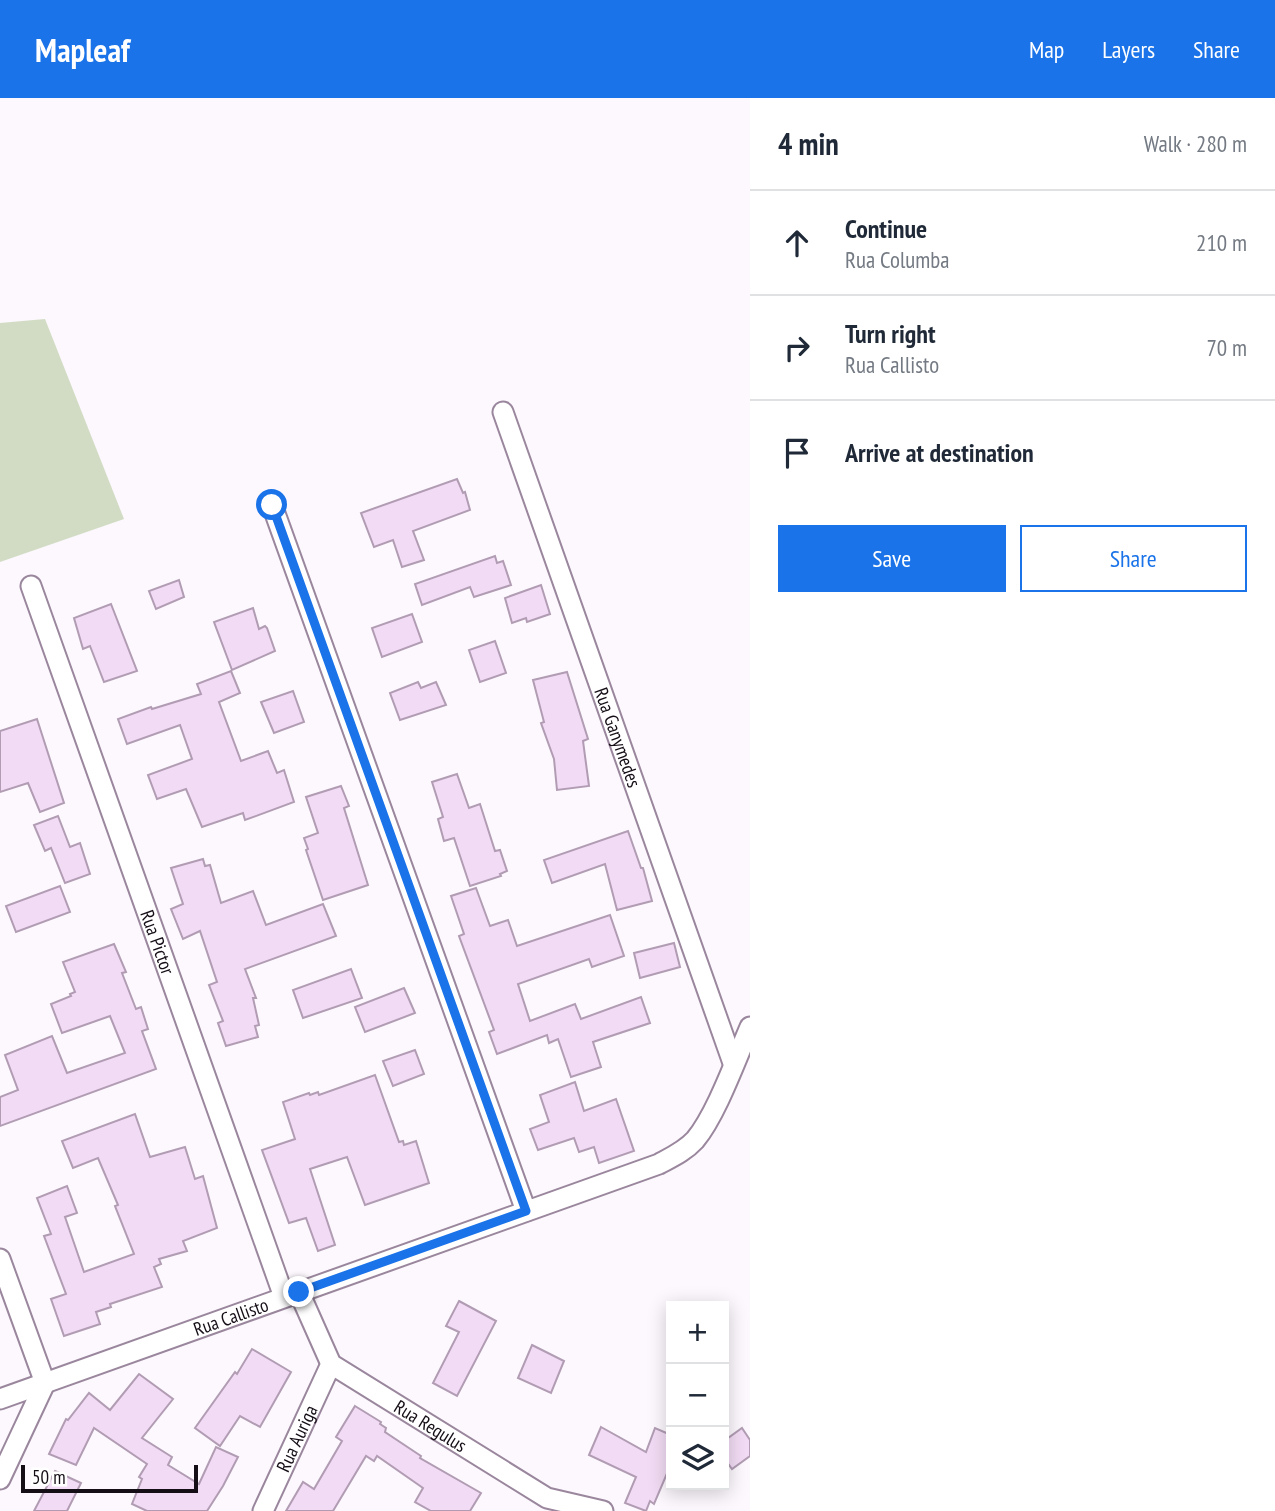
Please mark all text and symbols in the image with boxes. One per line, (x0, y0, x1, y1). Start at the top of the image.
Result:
text: Mapleaf (35, 28, 130, 71)
text: Map (1029, 34, 1064, 65)
text: Layers (1102, 34, 1155, 65)
text: Share (1193, 34, 1240, 65)
text: 4 min (778, 124, 839, 163)
text: Walk · 280 m (1144, 129, 1247, 158)
text: Continue (845, 212, 927, 245)
icon: ahead (778, 224, 816, 262)
text: 210 m (1196, 228, 1247, 257)
text: Rua Columba (845, 245, 949, 274)
text: Turn right (845, 317, 936, 350)
icon: right (778, 329, 816, 367)
text: 70 m (1206, 333, 1247, 362)
text: Rua Callisto (845, 350, 939, 379)
icon: arrive (778, 434, 816, 472)
text: Arrive at destination (845, 436, 1034, 469)
route start (256, 489, 287, 520)
button: Save (778, 525, 1006, 592)
button: Share (1020, 525, 1247, 592)
street label: Rua Ganymedes (589, 684, 647, 790)
street label: Rua Pictor (135, 907, 181, 978)
route end (283, 1276, 314, 1307)
street label: Rua Callisto (190, 1292, 271, 1341)
map controls (666, 1301, 729, 1490)
button: + (666, 1301, 729, 1364)
button: − (666, 1364, 729, 1427)
street label: Rua Regulus (390, 1394, 471, 1457)
street label: Rua Auriga (271, 1401, 322, 1476)
button: layers (666, 1427, 729, 1490)
scale bar (21, 1462, 198, 1494)
text: 50 m (32, 1465, 66, 1489)

